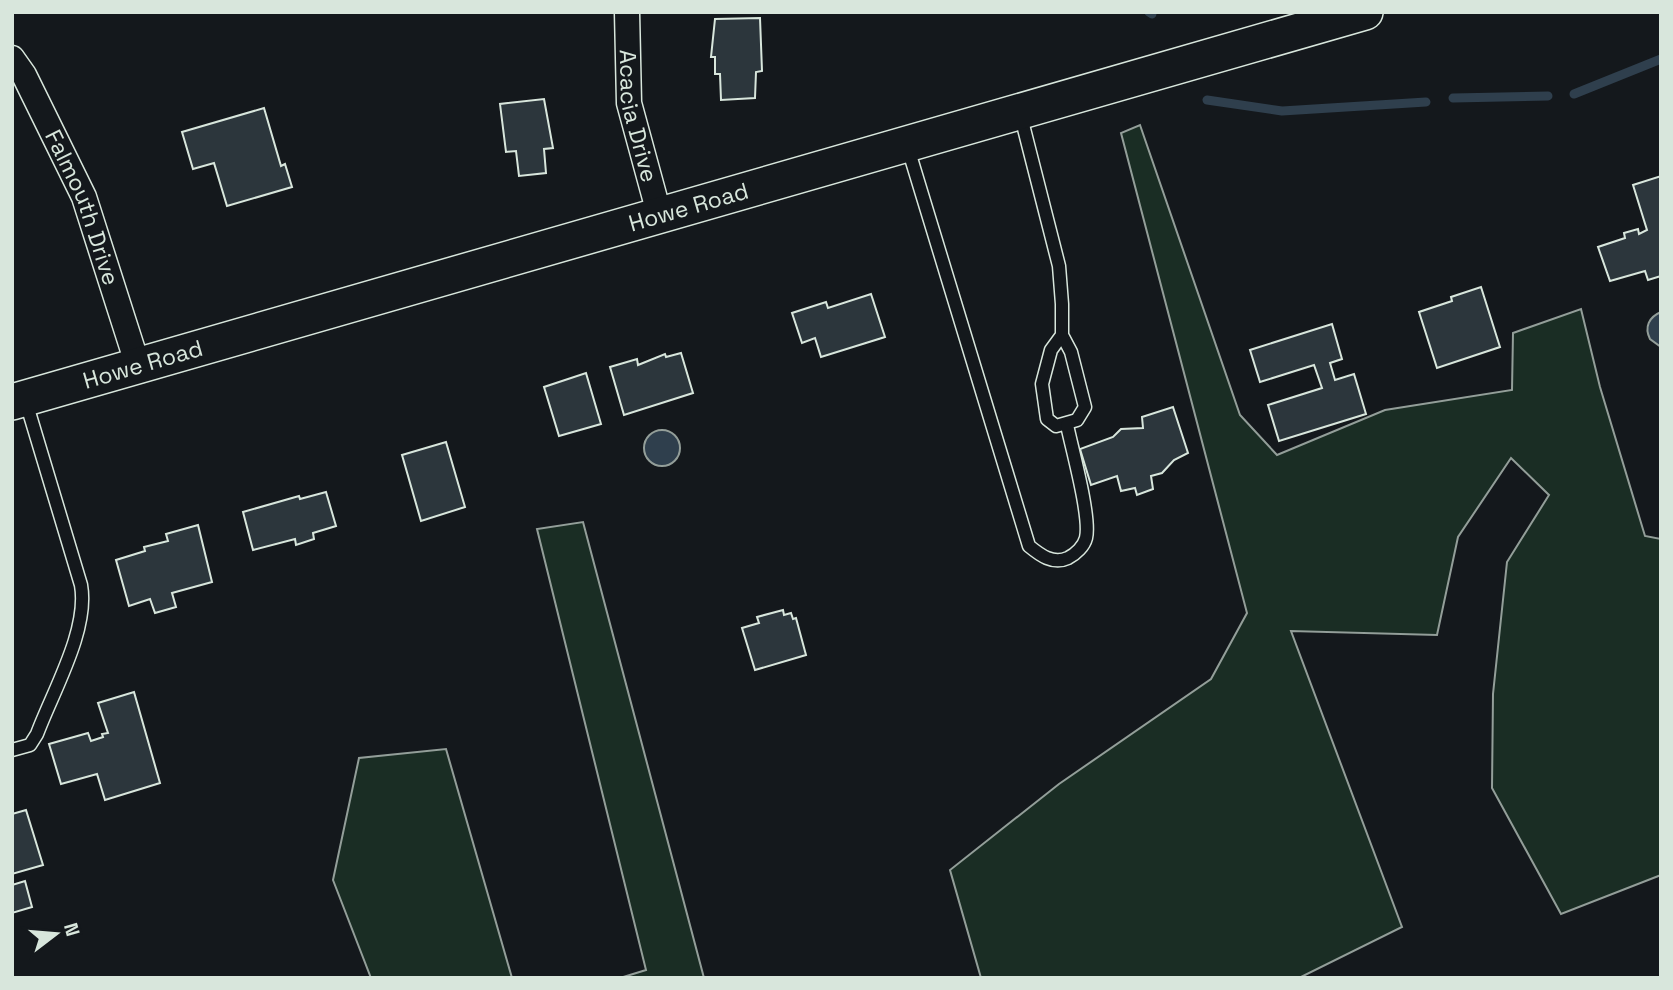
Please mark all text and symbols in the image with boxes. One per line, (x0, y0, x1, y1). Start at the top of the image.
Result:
street label: Acacia Drive (613, 49, 665, 185)
street label: Falmouth Drive (38, 125, 126, 289)
street label: Howe Road (625, 176, 752, 239)
street label: Howe Road (79, 333, 206, 396)
north arrow (21, 899, 91, 969)
text: N (58, 920, 86, 939)

